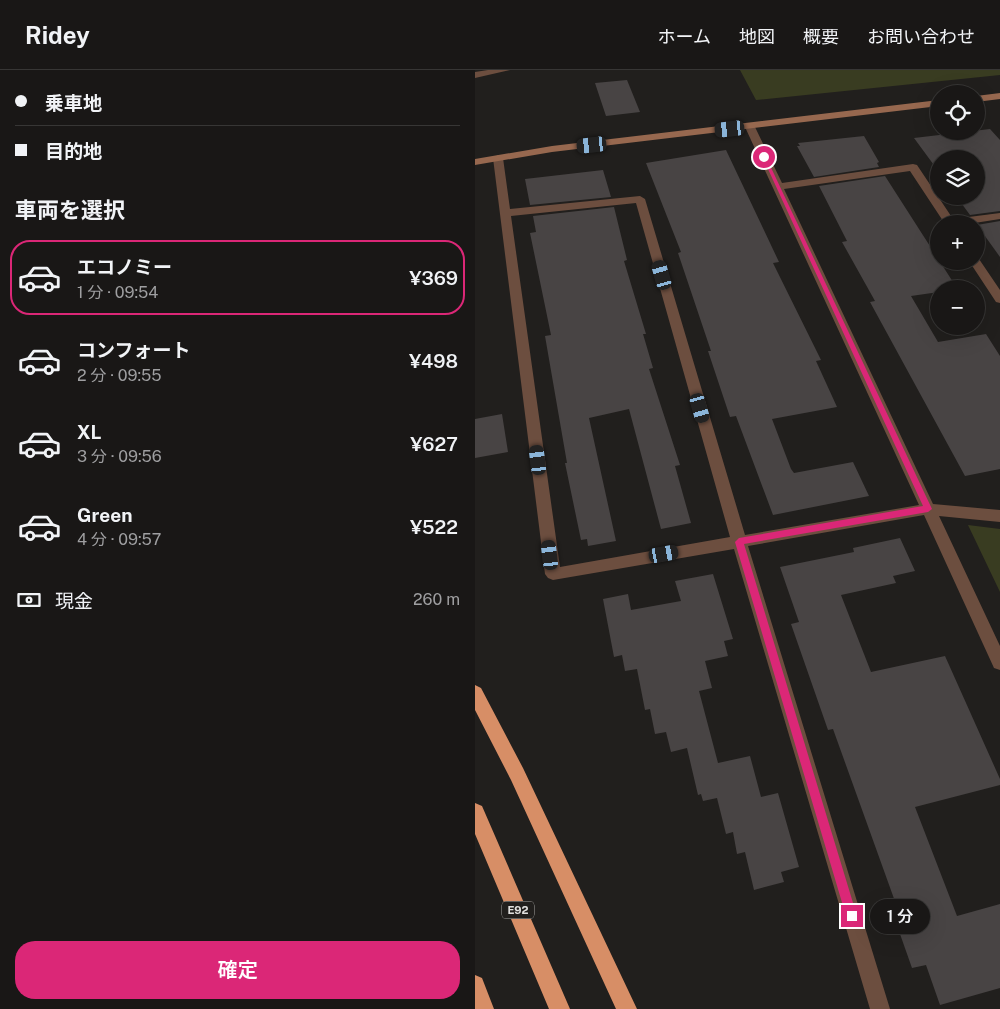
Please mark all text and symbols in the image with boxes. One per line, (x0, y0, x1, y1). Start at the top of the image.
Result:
text: Ridey (25, 21, 90, 49)
text: ホーム (658, 26, 711, 47)
text: 地図 (739, 26, 775, 47)
text: 概要 (803, 26, 839, 47)
text: お問い合わせ (867, 26, 975, 47)
map controls (930, 85, 985, 335)
button: locate (930, 85, 985, 140)
text: 乗車地 (45, 92, 102, 114)
car (714, 120, 745, 138)
car (576, 136, 607, 154)
text: 目的地 (45, 140, 102, 162)
route start (753, 146, 775, 168)
button: layers (930, 150, 985, 205)
text: 車両を選択 (15, 197, 125, 223)
button: + (930, 215, 985, 270)
icon: car (17, 255, 62, 300)
text: エコノミー (77, 256, 172, 278)
car (650, 259, 673, 291)
text: ¥369 (409, 267, 458, 289)
button: − (930, 280, 985, 335)
text: 1 分 · 09:54 (77, 283, 158, 302)
icon: car (17, 338, 62, 383)
text: コンフォート (77, 339, 190, 361)
text: ¥498 (409, 350, 458, 372)
text: 2 分 · 09:55 (77, 366, 162, 385)
car (688, 392, 711, 424)
icon: car (17, 421, 62, 466)
text: XL (77, 421, 102, 443)
text: ¥627 (410, 433, 458, 455)
car (528, 444, 547, 476)
text: 3 分 · 09:56 (77, 447, 162, 466)
icon: car (17, 504, 62, 549)
text: Green (77, 504, 132, 526)
text: ¥522 (410, 516, 458, 538)
text: 4 分 · 09:57 (77, 530, 161, 549)
car (540, 539, 559, 571)
car (647, 544, 680, 564)
icon: cash (15, 586, 43, 614)
text: 現金 (55, 590, 93, 612)
text: 260 m (413, 590, 460, 609)
callout: 1 分 (869, 898, 929, 934)
road number: E92 (502, 902, 534, 918)
route end (841, 905, 863, 927)
text: 1 分 (887, 907, 913, 926)
button: 確定 (15, 941, 460, 999)

